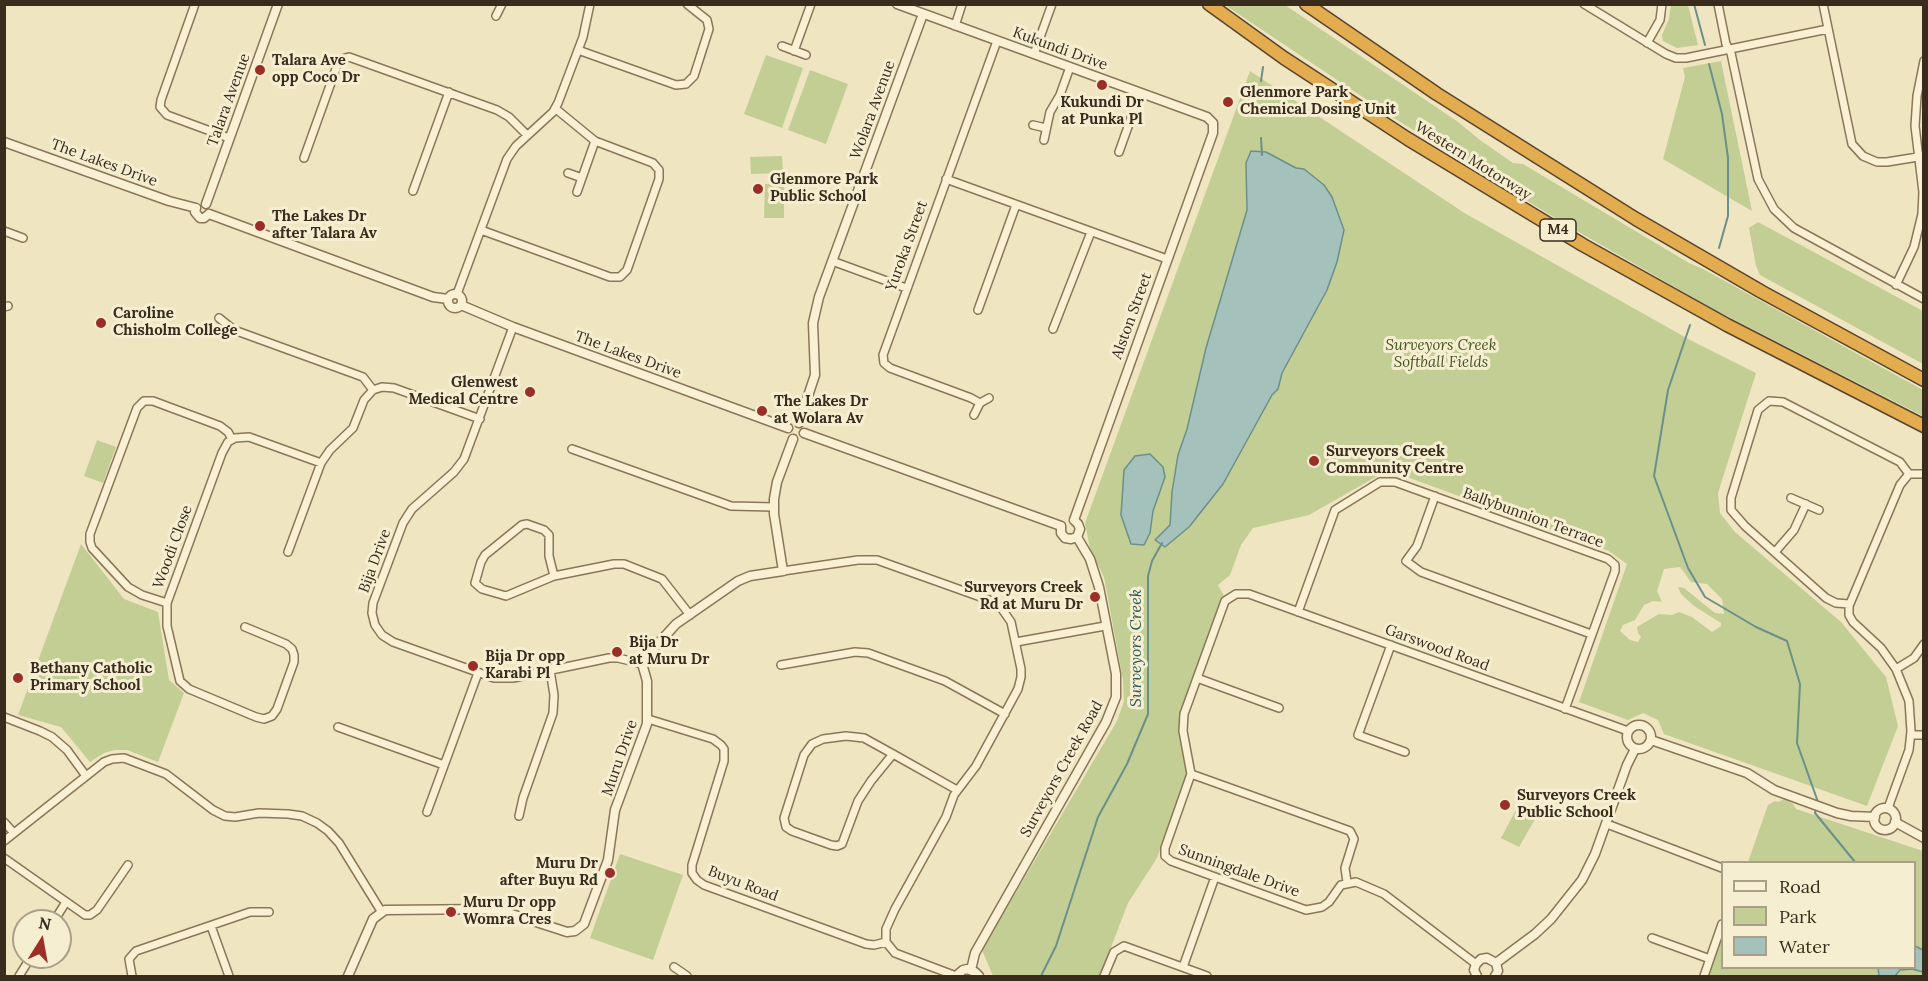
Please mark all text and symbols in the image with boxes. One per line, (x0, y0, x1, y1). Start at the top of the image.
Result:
street label: Kukundi Drive (1010, 23, 1110, 75)
street label: Talara Avenue (204, 51, 254, 149)
place label: Talara Ave opp Coco Dr (272, 52, 360, 87)
street label: Wolara Avenue (847, 58, 899, 162)
marker: Talara Ave opp Coco Dr (253, 63, 267, 77)
marker: Kukundi Dr at Punka Pl (1095, 78, 1109, 92)
place label: Glenmore Park Chemical Dosing Unit (1240, 84, 1396, 119)
place label: Kukundi Dr at Punka Pl (1060, 94, 1144, 129)
marker: Glenmore Park Chemical Dosing Unit (1221, 95, 1235, 109)
street label: Western Motorway (1411, 118, 1535, 204)
street label: The Lakes Drive (48, 135, 160, 191)
place label: Glenmore Park Public School (770, 171, 878, 206)
marker: Glenmore Park Public School (751, 182, 765, 196)
street label: Yuroka Street (882, 198, 932, 294)
place label: The Lakes Dr after Talara Av (272, 208, 377, 243)
marker: The Lakes Dr after Talara Av (253, 219, 267, 233)
road number: M4 (1540, 219, 1576, 241)
street label: Alston Street (1108, 270, 1156, 362)
place label: Caroline Chisholm College (113, 305, 237, 340)
marker: Caroline Chisholm College (94, 316, 108, 330)
street label: The Lakes Drive (572, 327, 684, 383)
park label: Surveyors Creek Softball Fields (1386, 337, 1496, 372)
place label: Glenwest Medical Centre (408, 374, 518, 409)
marker: Glenwest Medical Centre (523, 385, 537, 399)
place label: The Lakes Dr at Wolara Av (774, 393, 868, 428)
marker: The Lakes Dr at Wolara Av (755, 404, 769, 418)
place label: Surveyors Creek Community Centre (1326, 443, 1464, 478)
marker: Surveyors Creek Community Centre (1307, 454, 1321, 468)
street label: Ballybunnion Terrace (1460, 484, 1606, 552)
street label: Woodi Close (150, 503, 196, 591)
street label: Bija Drive (355, 527, 395, 595)
place label: Surveyors Creek Rd at Muru Dr (964, 579, 1083, 614)
water label: Surveyors Creek (1126, 589, 1146, 707)
marker: Surveyors Creek Rd at Muru Dr (1088, 590, 1102, 604)
street label: Garswood Road (1382, 621, 1492, 675)
place label: Bija Dr at Muru Dr (629, 634, 709, 669)
marker: Bija Dr at Muru Dr (610, 645, 624, 659)
place label: Bija Dr opp Karabi Pl (485, 648, 565, 683)
marker: Bija Dr opp Karabi Pl (466, 659, 480, 673)
place label: Bethany Catholic Primary School (30, 660, 152, 695)
marker: Bethany Catholic Primary School (11, 671, 25, 685)
street label: Surveyors Creek Road (1017, 698, 1107, 840)
street label: Muru Drive (599, 717, 641, 799)
place label: Surveyors Creek Public School (1517, 787, 1636, 822)
marker: Surveyors Creek Public School (1498, 798, 1512, 812)
street label: Sunningdale Drive (1176, 841, 1302, 901)
place label: Muru Dr after Buyu Rd (500, 855, 598, 890)
legend (1721, 861, 1916, 969)
street label: Buyu Road (705, 862, 781, 906)
marker: Muru Dr after Buyu Rd (603, 866, 617, 880)
text: Road (1779, 875, 1821, 898)
place label: Muru Dr opp Womra Cres (463, 894, 556, 929)
marker: Muru Dr opp Womra Cres (444, 905, 458, 919)
text: Park (1779, 905, 1816, 928)
north arrow (12, 909, 72, 969)
text: N (37, 912, 53, 934)
text: Water (1779, 935, 1830, 958)

